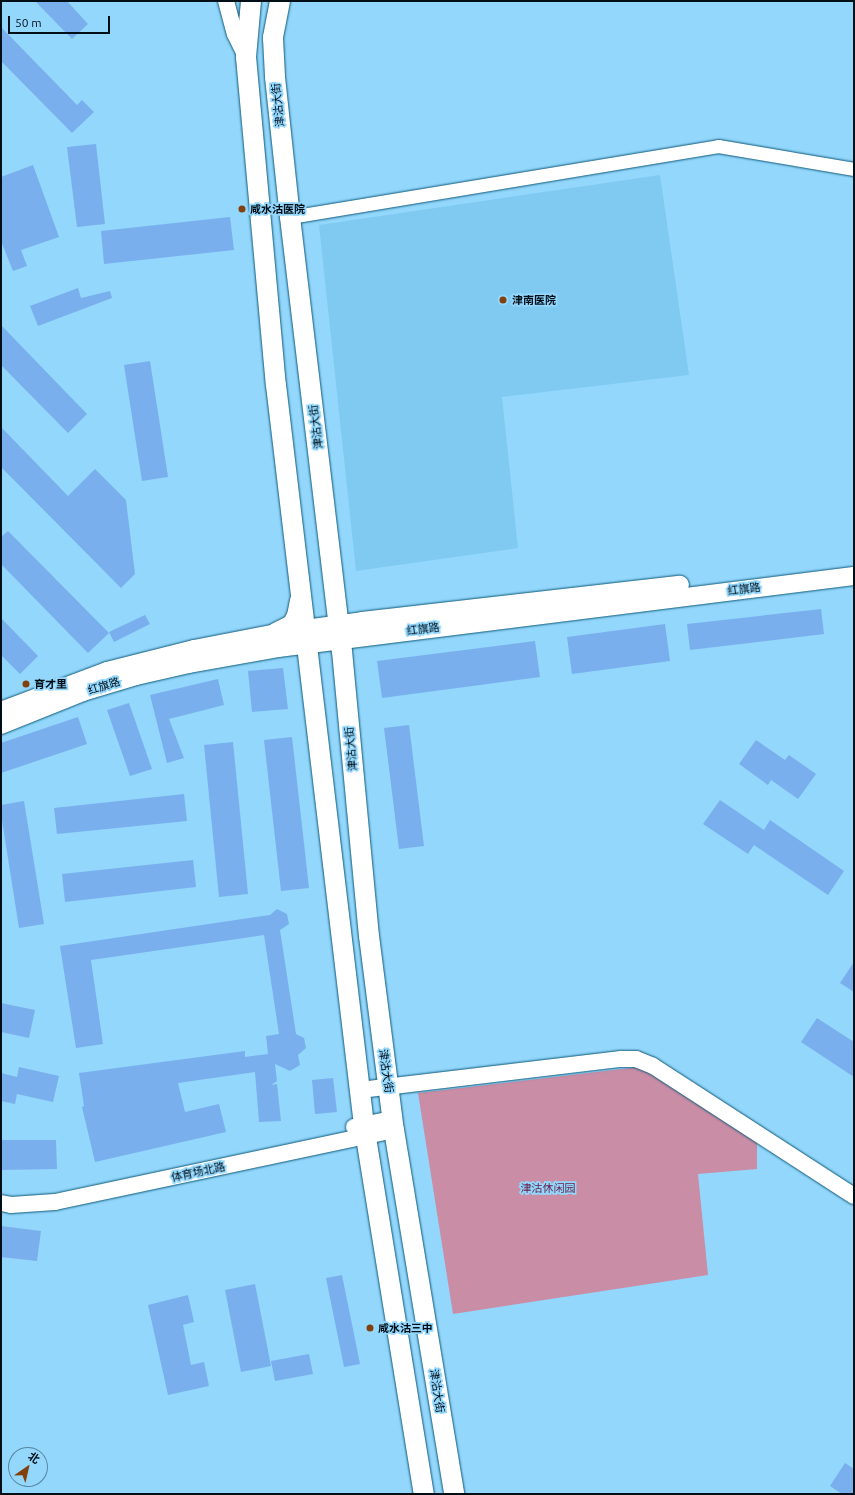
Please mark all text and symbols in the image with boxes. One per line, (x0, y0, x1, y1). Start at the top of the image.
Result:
scale bar (10, 8, 112, 34)
text: 50 m (15, 16, 42, 29)
street label: 津沽大街 (269, 82, 287, 128)
place label: 咸水沽医院 (250, 202, 305, 216)
marker: 咸水沽医院 (237, 204, 247, 214)
place label: 津南医院 (512, 293, 556, 307)
marker: 津南医院 (497, 294, 509, 306)
street label: 津沽大街 (307, 404, 325, 450)
street label: 红旗路 (727, 580, 761, 598)
street label: 红旗路 (406, 620, 440, 638)
street label: 红旗路 (86, 675, 122, 697)
place label: 育才里 (34, 677, 67, 691)
marker: 育才里 (21, 679, 31, 689)
street label: 津沽大街 (343, 727, 359, 771)
street label: 津沽大街 (376, 1048, 396, 1094)
street label: 体育场北路 (170, 1160, 226, 1184)
park label: 津沽休闲园 (521, 1181, 575, 1195)
place label: 咸水沽三中 (378, 1321, 433, 1335)
marker: 咸水沽三中 (365, 1323, 375, 1333)
street label: 津沽大街 (427, 1368, 447, 1414)
north arrow (8, 1447, 48, 1487)
text: 北 (26, 1450, 42, 1466)

